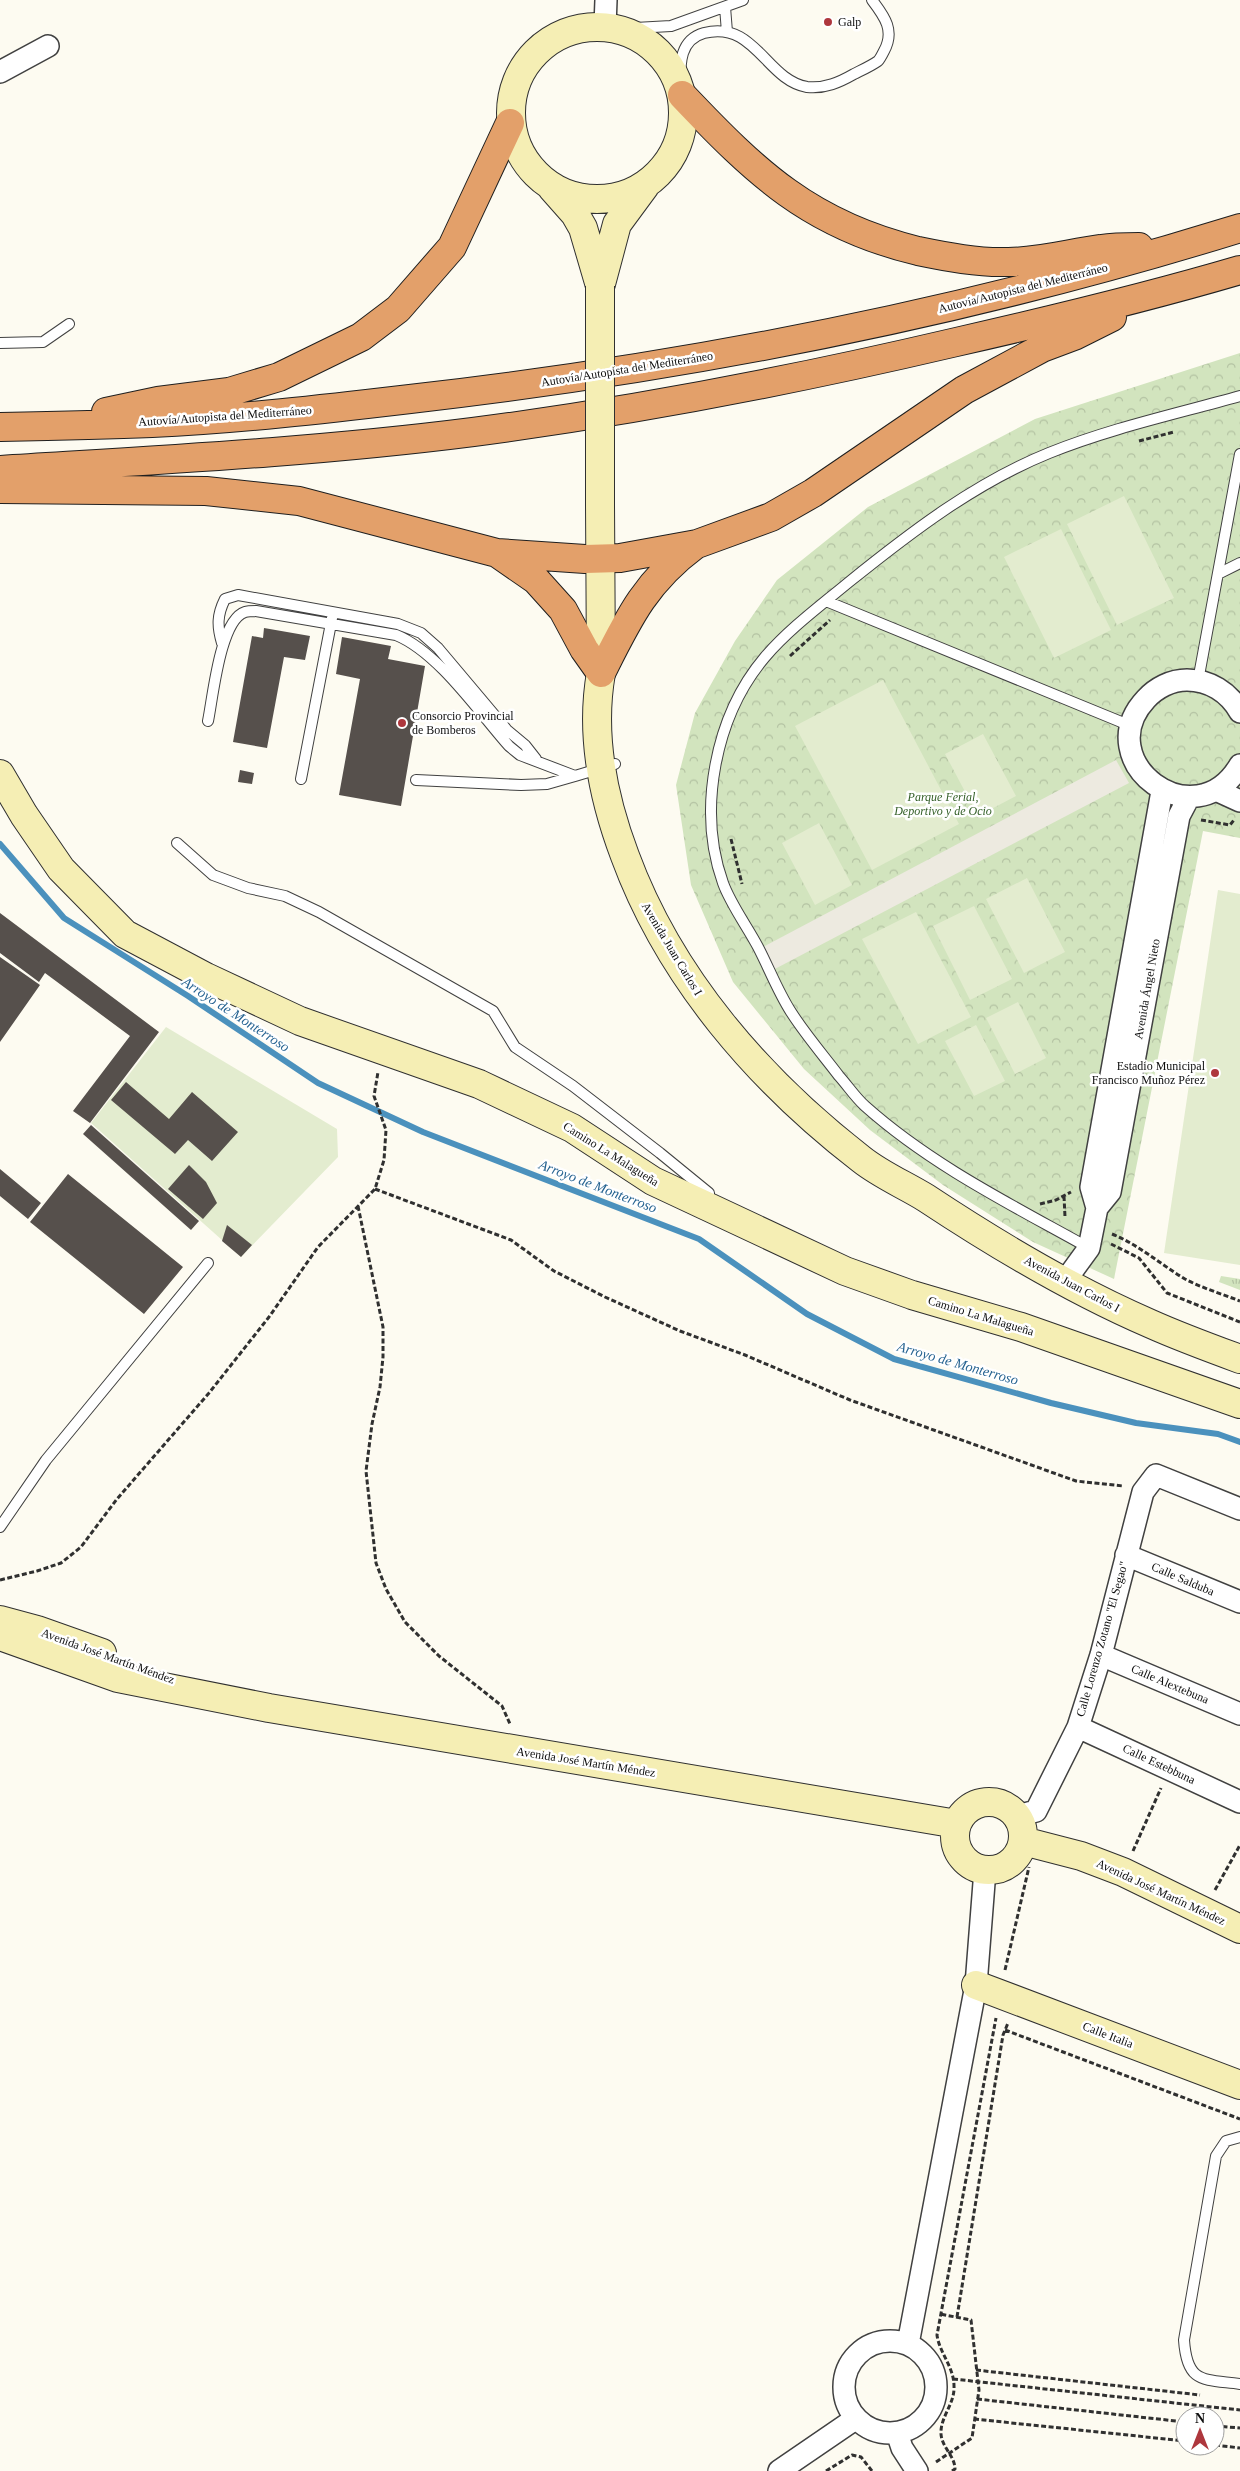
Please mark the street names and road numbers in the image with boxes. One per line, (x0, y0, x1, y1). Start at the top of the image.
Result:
street label: Autovía/Autopista del Mediterráneo (937, 260, 1109, 316)
street label: Autovía/Autopista del Mediterráneo (540, 348, 714, 390)
street label: Autovía/Autopista del Mediterráneo (138, 403, 312, 429)
street label: Avenida Juan Carlos I (639, 900, 705, 998)
street label: Avenida Ángel Nieto (1131, 938, 1163, 1040)
street label: Camino La Malagueña (561, 1119, 662, 1189)
street label: Avenida Juan Carlos I (1022, 1253, 1122, 1315)
street label: Camino La Malagueña (926, 1293, 1036, 1339)
street label: Calle Salduba (1149, 1559, 1217, 1599)
street label: Calle Lorenzo Zotano "El Segao" (1073, 1560, 1131, 1718)
street label: Avenida José Martín Méndez (39, 1625, 177, 1687)
street label: Calle Alextebuna (1129, 1661, 1212, 1707)
street label: Calle Estebbuna (1121, 1741, 1198, 1787)
street label: Avenida José Martín Méndez (515, 1744, 657, 1780)
street label: Avenida José Martín Méndez (1094, 1856, 1228, 1928)
street label: Calle Italia (1081, 2019, 1136, 2051)

